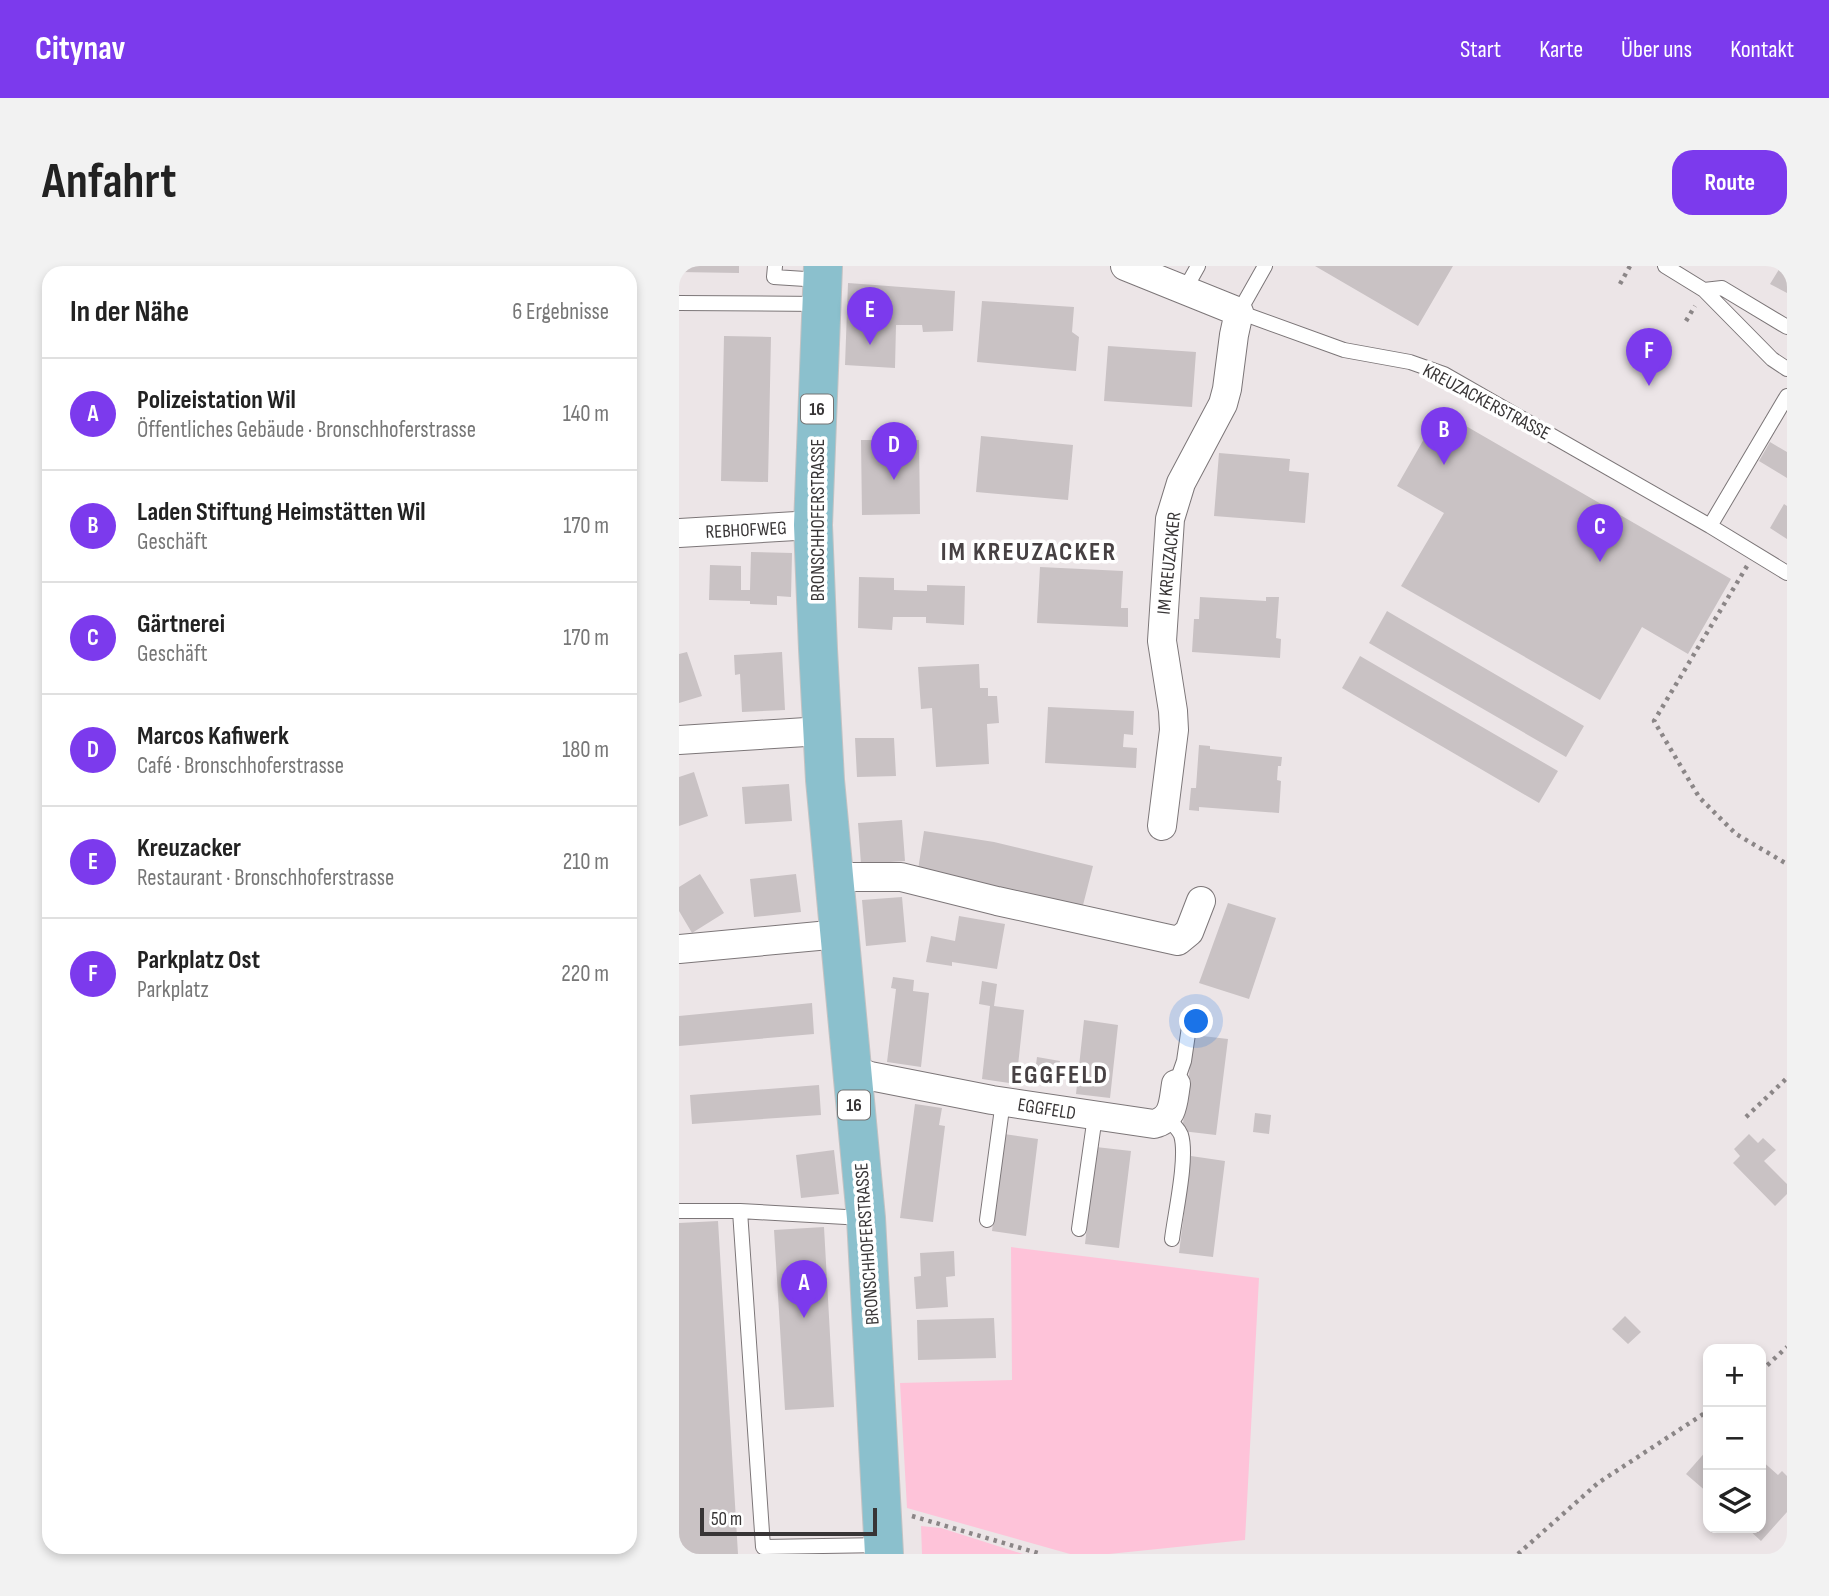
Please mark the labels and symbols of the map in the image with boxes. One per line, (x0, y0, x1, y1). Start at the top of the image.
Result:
pin: E (847, 287, 893, 345)
pin: F (1626, 328, 1672, 386)
street label: KREUZACKERSTRASSE (1419, 359, 1554, 446)
road number: 16 (801, 394, 833, 424)
pin: B (1421, 407, 1467, 465)
pin: D (871, 422, 917, 480)
street label: BRONSCHHOFERSTRASSE (807, 439, 830, 601)
pin: C (1577, 504, 1623, 562)
street label: IM KREUZACKER (1153, 511, 1186, 616)
street label: REBHOFWEG (705, 517, 787, 544)
district label: IM KREUZACKER (941, 537, 1117, 568)
your location (1179, 1004, 1213, 1038)
district label: EGGFELD (1011, 1060, 1109, 1091)
road number: 16 (838, 1090, 870, 1120)
street label: EGGFELD (1016, 1094, 1077, 1125)
street label: BRONSCHHOFERSTRASSE (850, 1162, 885, 1326)
pin: A (781, 1260, 827, 1318)
scale bar (700, 1505, 877, 1537)

